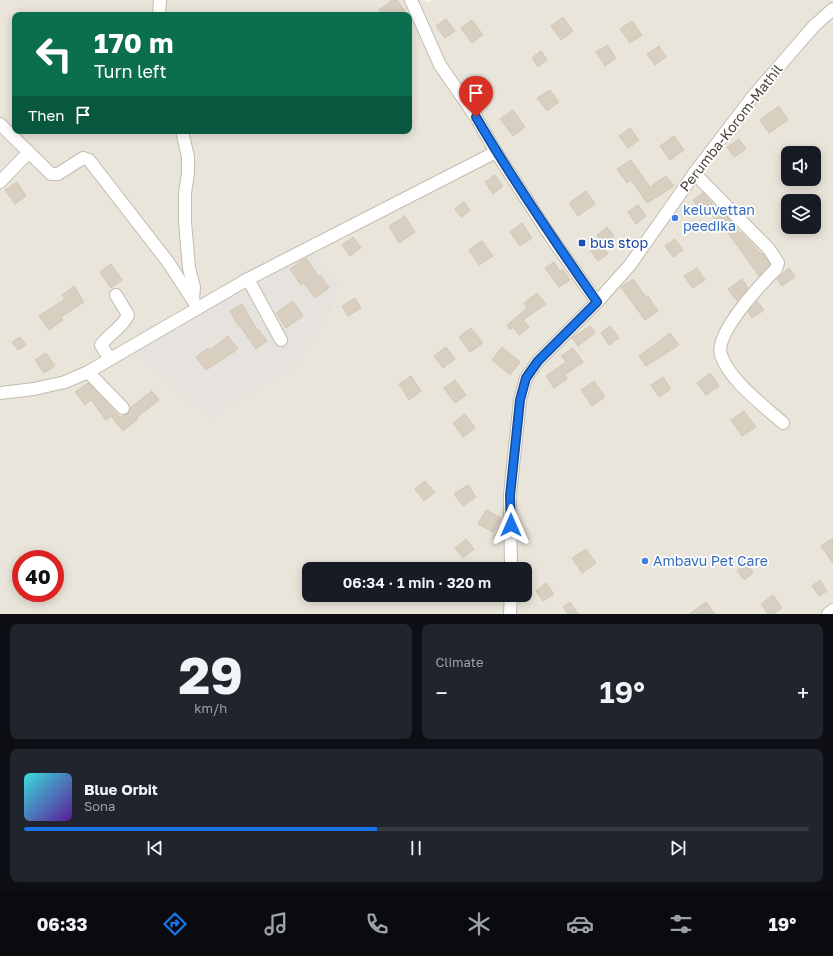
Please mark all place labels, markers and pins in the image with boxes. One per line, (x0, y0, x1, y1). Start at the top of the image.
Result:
pin (459, 76, 493, 117)
place label: keluvettan peedika (683, 201, 755, 234)
marker: keluvettan peedika (670, 213, 680, 223)
place label: bus stop (590, 234, 648, 251)
marker: bus stop (577, 238, 587, 248)
place label: Ambavu Pet Care (653, 552, 768, 569)
marker: Ambavu Pet Care (640, 556, 650, 566)

